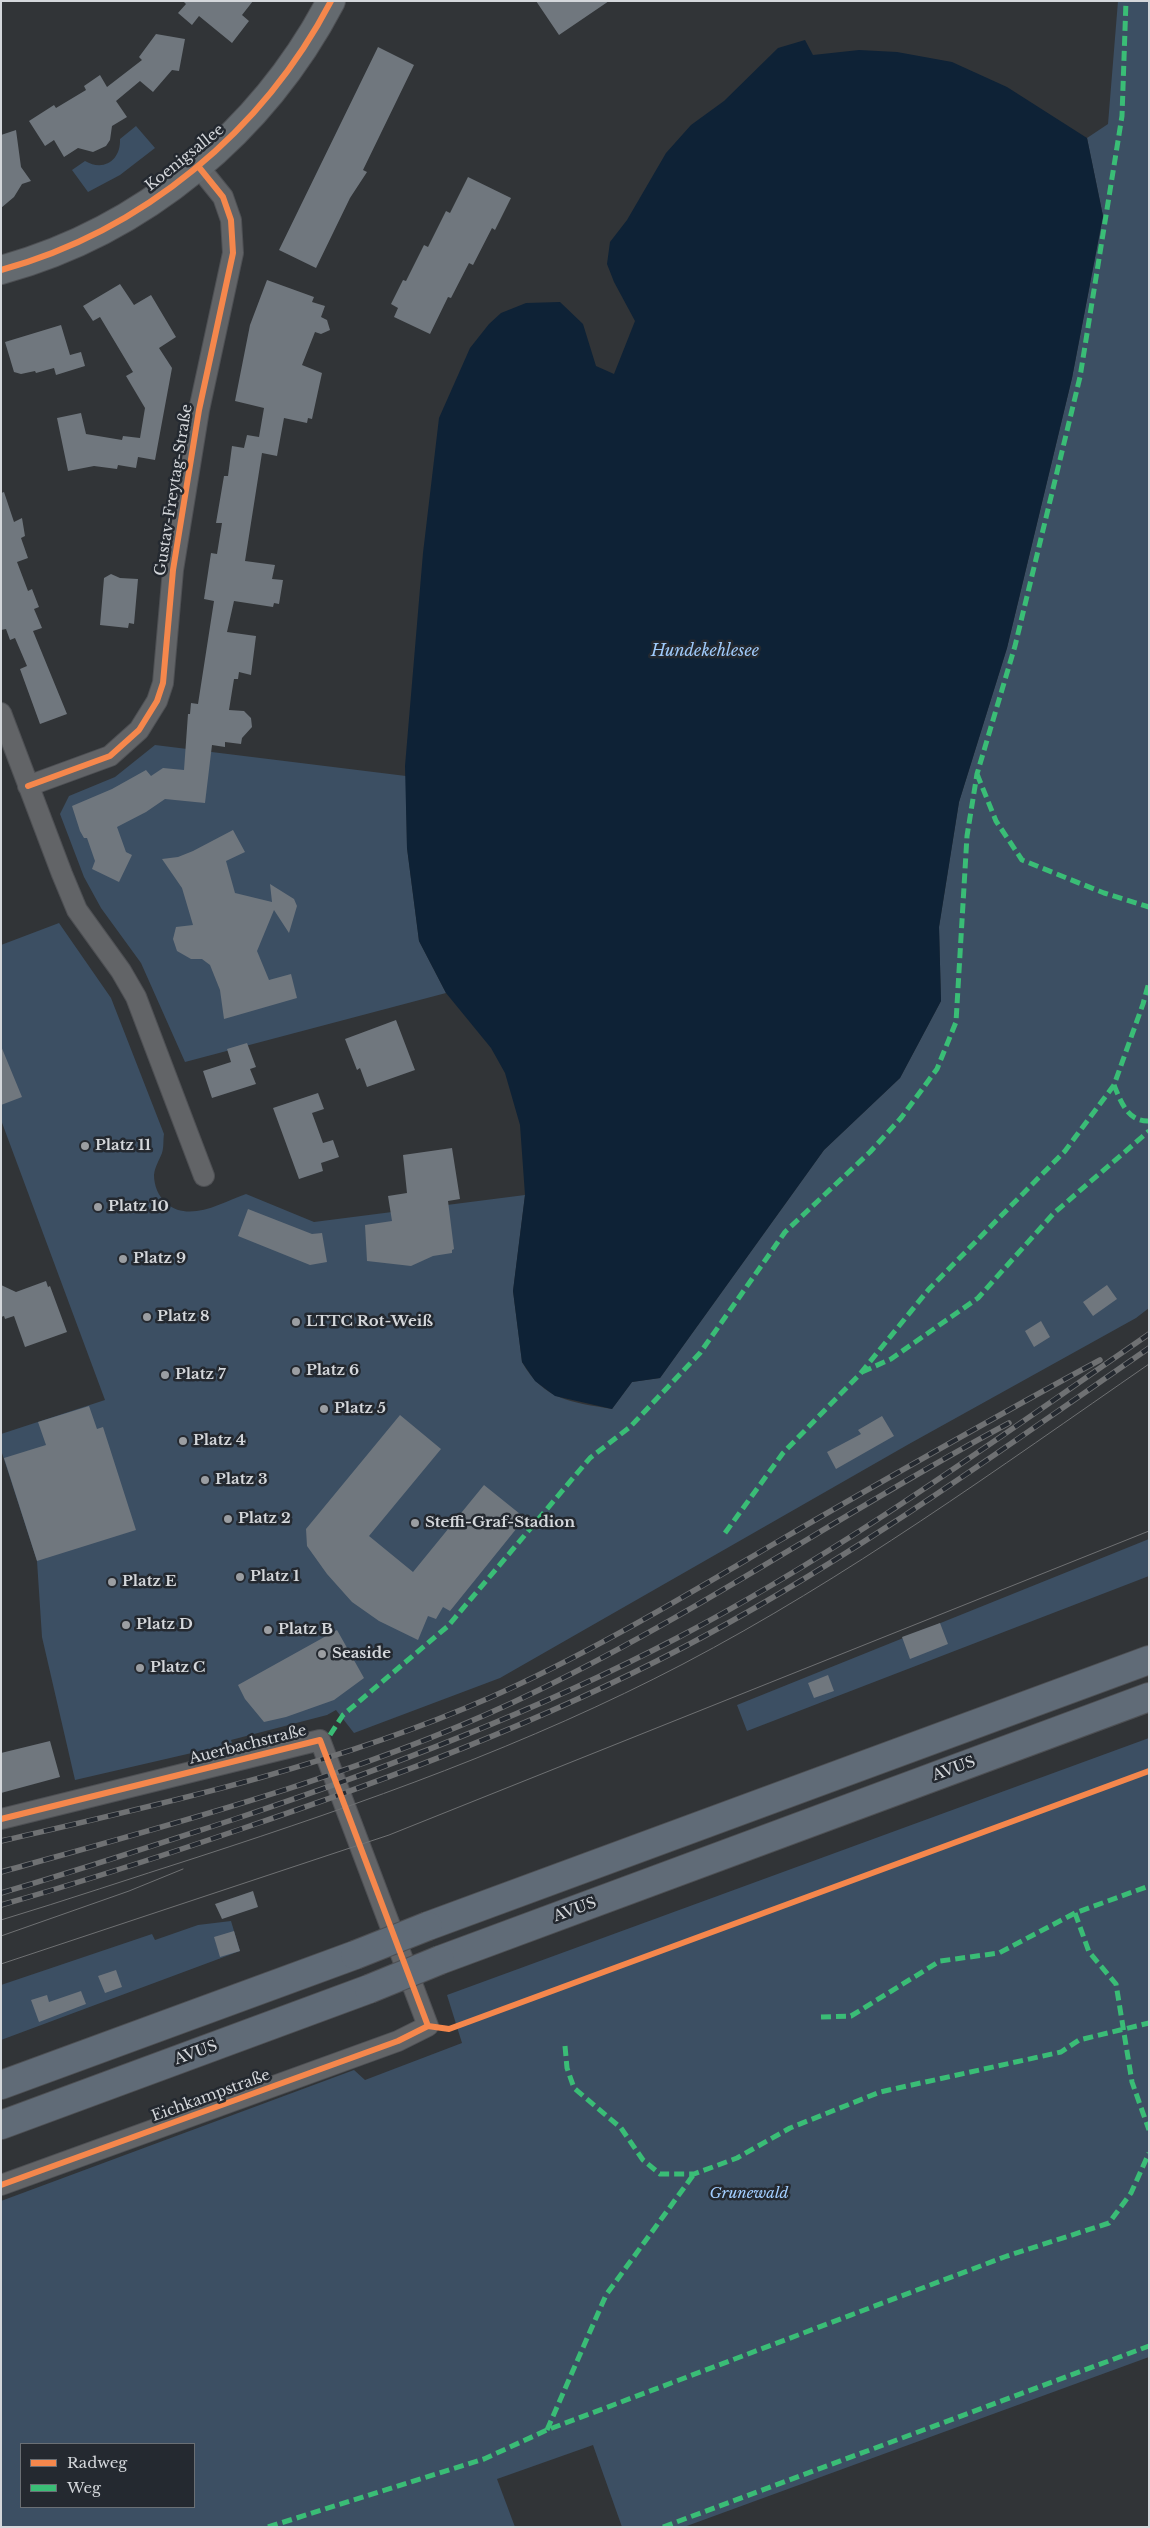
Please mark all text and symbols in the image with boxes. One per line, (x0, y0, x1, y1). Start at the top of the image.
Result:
street label: Koenigsallee (142, 121, 228, 195)
street label: Gustav-Freytag-Straße (152, 403, 196, 577)
water label: Hundekehlesee (651, 641, 759, 661)
place label: Platz 11 (95, 1137, 151, 1155)
marker: Platz 11 (79, 1140, 91, 1152)
place label: Platz 10 (108, 1198, 169, 1216)
marker: Platz 10 (92, 1201, 104, 1213)
place label: Platz 9 (133, 1250, 186, 1268)
marker: Platz 9 (117, 1253, 129, 1265)
place label: Platz 8 (157, 1308, 209, 1326)
marker: Platz 8 (141, 1311, 153, 1323)
place label: LTTC Rot-Weiß (306, 1313, 433, 1331)
marker: LTTC Rot-Weiß (290, 1316, 302, 1328)
place label: Platz 6 (306, 1362, 359, 1380)
marker: Platz 6 (290, 1365, 302, 1377)
place label: Platz 7 (175, 1366, 226, 1384)
marker: Platz 7 (159, 1369, 171, 1381)
place label: Platz 5 (334, 1400, 386, 1418)
marker: Platz 5 (318, 1403, 330, 1415)
place label: Platz 4 (193, 1432, 246, 1450)
marker: Platz 4 (177, 1435, 189, 1447)
place label: Platz 3 (215, 1471, 267, 1489)
marker: Platz 3 (199, 1474, 211, 1486)
place label: Platz 2 (238, 1510, 291, 1528)
marker: Platz 2 (222, 1513, 234, 1525)
place label: Steffi-Graf-Stadion (425, 1514, 575, 1532)
marker: Steffi-Graf-Stadion (409, 1517, 421, 1529)
place label: Platz 1 (250, 1568, 299, 1586)
marker: Platz 1 (234, 1571, 246, 1583)
place label: Platz E (122, 1573, 176, 1591)
marker: Platz E (106, 1576, 118, 1588)
place label: Platz D (136, 1616, 193, 1634)
marker: Platz D (120, 1619, 132, 1631)
place label: Platz B (278, 1621, 333, 1639)
marker: Platz B (262, 1624, 274, 1636)
place label: Seaside (332, 1645, 391, 1663)
marker: Seaside (316, 1648, 328, 1660)
place label: Platz C (150, 1659, 205, 1677)
marker: Platz C (134, 1662, 146, 1674)
street label: Auerbachstraße (187, 1722, 309, 1768)
street label: AVUS (930, 1753, 978, 1785)
street label: AVUS (551, 1894, 599, 1926)
street label: AVUS (172, 2037, 220, 2069)
street label: Eichkampstraße (149, 2066, 273, 2126)
park label: Grunewald (709, 2185, 789, 2203)
legend (20, 2443, 195, 2508)
text: Radweg (67, 2453, 127, 2472)
text: Weg (67, 2478, 101, 2497)

